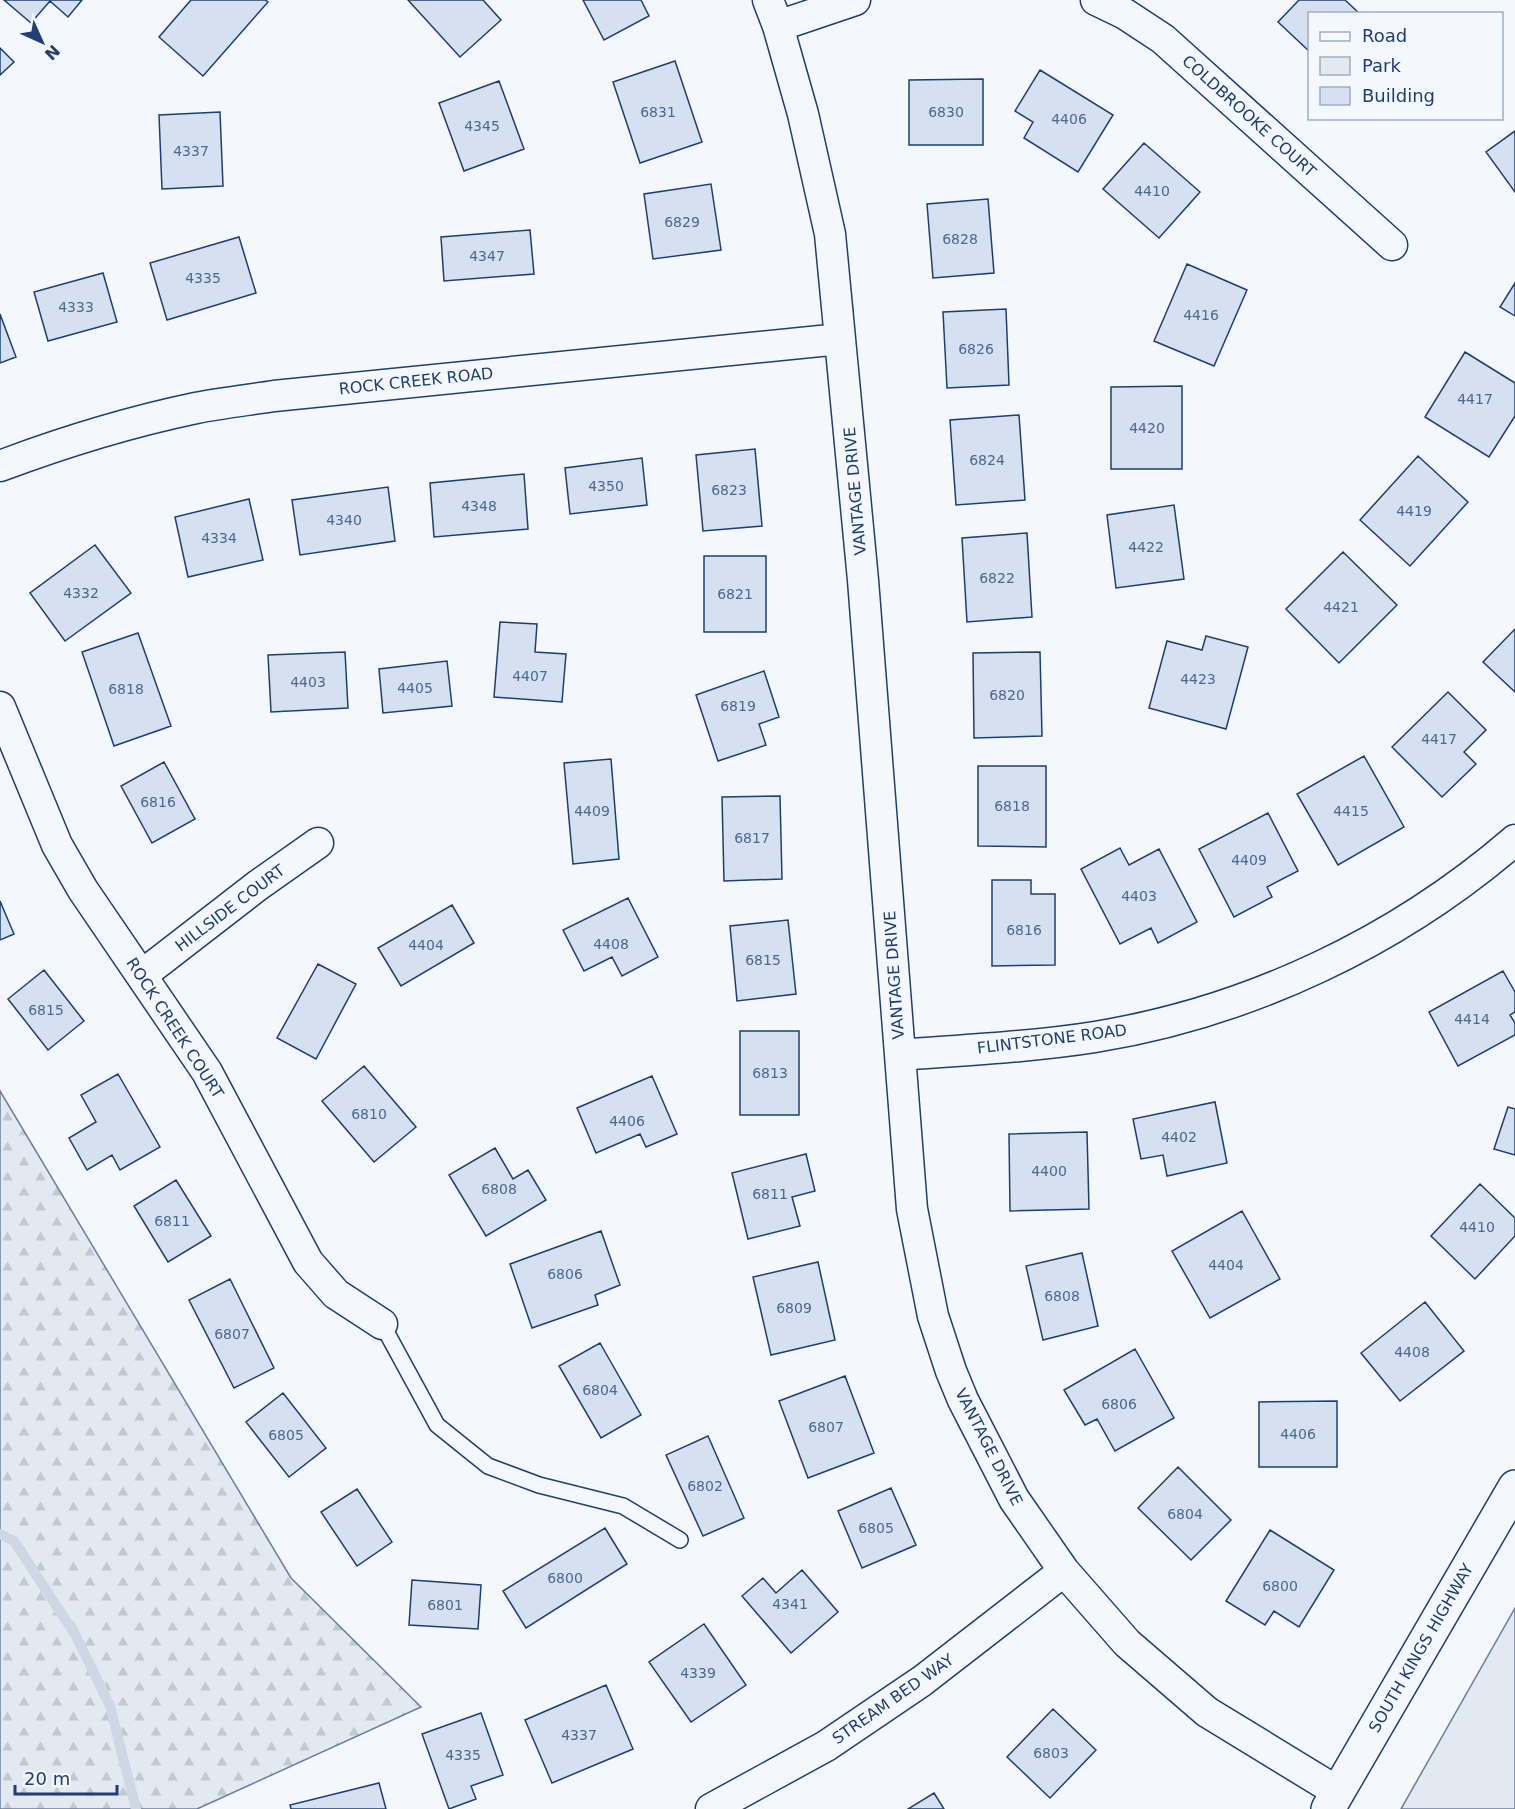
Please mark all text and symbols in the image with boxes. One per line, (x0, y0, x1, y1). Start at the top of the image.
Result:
north arrow (12, 12, 72, 72)
legend (1308, 12, 1503, 120)
text: Road (1362, 25, 1407, 46)
text: N (41, 41, 64, 64)
street label: COLDBROOKE COURT (1178, 51, 1320, 181)
text: Park (1362, 55, 1401, 76)
text: Building (1362, 85, 1435, 106)
house number: 6831 (640, 104, 676, 120)
house number: 6830 (928, 104, 964, 120)
house number: 4406 (1051, 111, 1087, 127)
house number: 4345 (464, 118, 500, 134)
house number: 4337 (173, 143, 209, 159)
house number: 4410 (1134, 183, 1170, 199)
house number: 6829 (664, 214, 700, 230)
house number: 6828 (942, 231, 978, 247)
house number: 4347 (469, 248, 505, 264)
house number: 4335 (185, 270, 221, 286)
house number: 4333 (58, 299, 94, 315)
house number: 4416 (1183, 307, 1219, 323)
house number: 6826 (958, 341, 994, 357)
street label: ROCK CREEK ROAD (338, 363, 494, 399)
house number: 4417 (1457, 391, 1493, 407)
house number: 4420 (1129, 420, 1165, 436)
street label: VANTAGE DRIVE (840, 426, 870, 556)
house number: 6824 (969, 452, 1005, 468)
house number: 4350 (588, 478, 624, 494)
house number: 6823 (711, 482, 747, 498)
house number: 4348 (461, 498, 497, 514)
house number: 4419 (1396, 503, 1432, 519)
house number: 4340 (326, 512, 362, 528)
house number: 4334 (201, 530, 237, 546)
house number: 4422 (1128, 539, 1164, 555)
house number: 6822 (979, 570, 1015, 586)
house number: 4332 (63, 585, 99, 601)
house number: 6821 (717, 586, 753, 602)
house number: 4421 (1323, 599, 1359, 615)
house number: 4407 (512, 668, 548, 684)
house number: 4423 (1180, 671, 1216, 687)
house number: 4403 (290, 674, 326, 690)
house number: 4405 (397, 680, 433, 696)
house number: 6818 (108, 681, 144, 697)
house number: 6820 (989, 687, 1025, 703)
house number: 6819 (720, 698, 756, 714)
house number: 4417 (1421, 731, 1457, 747)
house number: 6816 (140, 794, 176, 810)
house number: 6818 (994, 798, 1030, 814)
house number: 4409 (574, 803, 610, 819)
house number: 4415 (1333, 803, 1369, 819)
house number: 6817 (734, 830, 770, 846)
house number: 4409 (1231, 852, 1267, 868)
street label: HILLSIDE COURT (172, 861, 289, 955)
house number: 4403 (1121, 888, 1157, 904)
street label: VANTAGE DRIVE (880, 910, 908, 1040)
house number: 6816 (1006, 922, 1042, 938)
house number: 4408 (593, 936, 629, 952)
house number: 4404 (408, 937, 444, 953)
house number: 6815 (745, 952, 781, 968)
street label: ROCK CREEK COURT (122, 954, 228, 1102)
house number: 6815 (28, 1002, 64, 1018)
house number: 4414 (1454, 1011, 1490, 1027)
street label: FLINTSTONE ROAD (976, 1020, 1128, 1058)
house number: 6813 (752, 1065, 788, 1081)
house number: 6810 (351, 1106, 387, 1122)
house number: 4406 (609, 1113, 645, 1129)
house number: 4402 (1161, 1129, 1197, 1145)
house number: 4400 (1031, 1163, 1067, 1179)
house number: 6808 (481, 1181, 517, 1197)
house number: 6811 (752, 1186, 788, 1202)
house number: 6811 (154, 1213, 190, 1229)
house number: 4410 (1459, 1219, 1495, 1235)
house number: 4404 (1208, 1257, 1244, 1273)
house number: 6806 (547, 1266, 583, 1282)
house number: 6808 (1044, 1288, 1080, 1304)
house number: 6809 (776, 1300, 812, 1316)
house number: 6807 (214, 1326, 250, 1342)
house number: 4408 (1394, 1344, 1430, 1360)
house number: 6804 (582, 1382, 618, 1398)
street label: VANTAGE DRIVE (951, 1385, 1027, 1509)
house number: 6806 (1101, 1396, 1137, 1412)
house number: 6807 (808, 1419, 844, 1435)
house number: 4406 (1280, 1426, 1316, 1442)
house number: 6805 (268, 1427, 304, 1443)
house number: 6802 (687, 1478, 723, 1494)
house number: 6804 (1167, 1506, 1203, 1522)
house number: 6805 (858, 1520, 894, 1536)
street label: SOUTH KINGS HIGHWAY (1365, 1560, 1477, 1736)
house number: 6800 (547, 1570, 583, 1586)
house number: 6800 (1262, 1578, 1298, 1594)
house number: 4341 (772, 1596, 808, 1612)
house number: 6801 (427, 1597, 463, 1613)
street label: STREAM BED WAY (829, 1650, 958, 1748)
house number: 4339 (680, 1665, 716, 1681)
house number: 4337 (561, 1727, 597, 1743)
house number: 6803 (1033, 1745, 1069, 1761)
house number: 4335 (445, 1747, 481, 1763)
scale bar (15, 1758, 117, 1796)
text: 20 m (24, 1768, 70, 1789)

